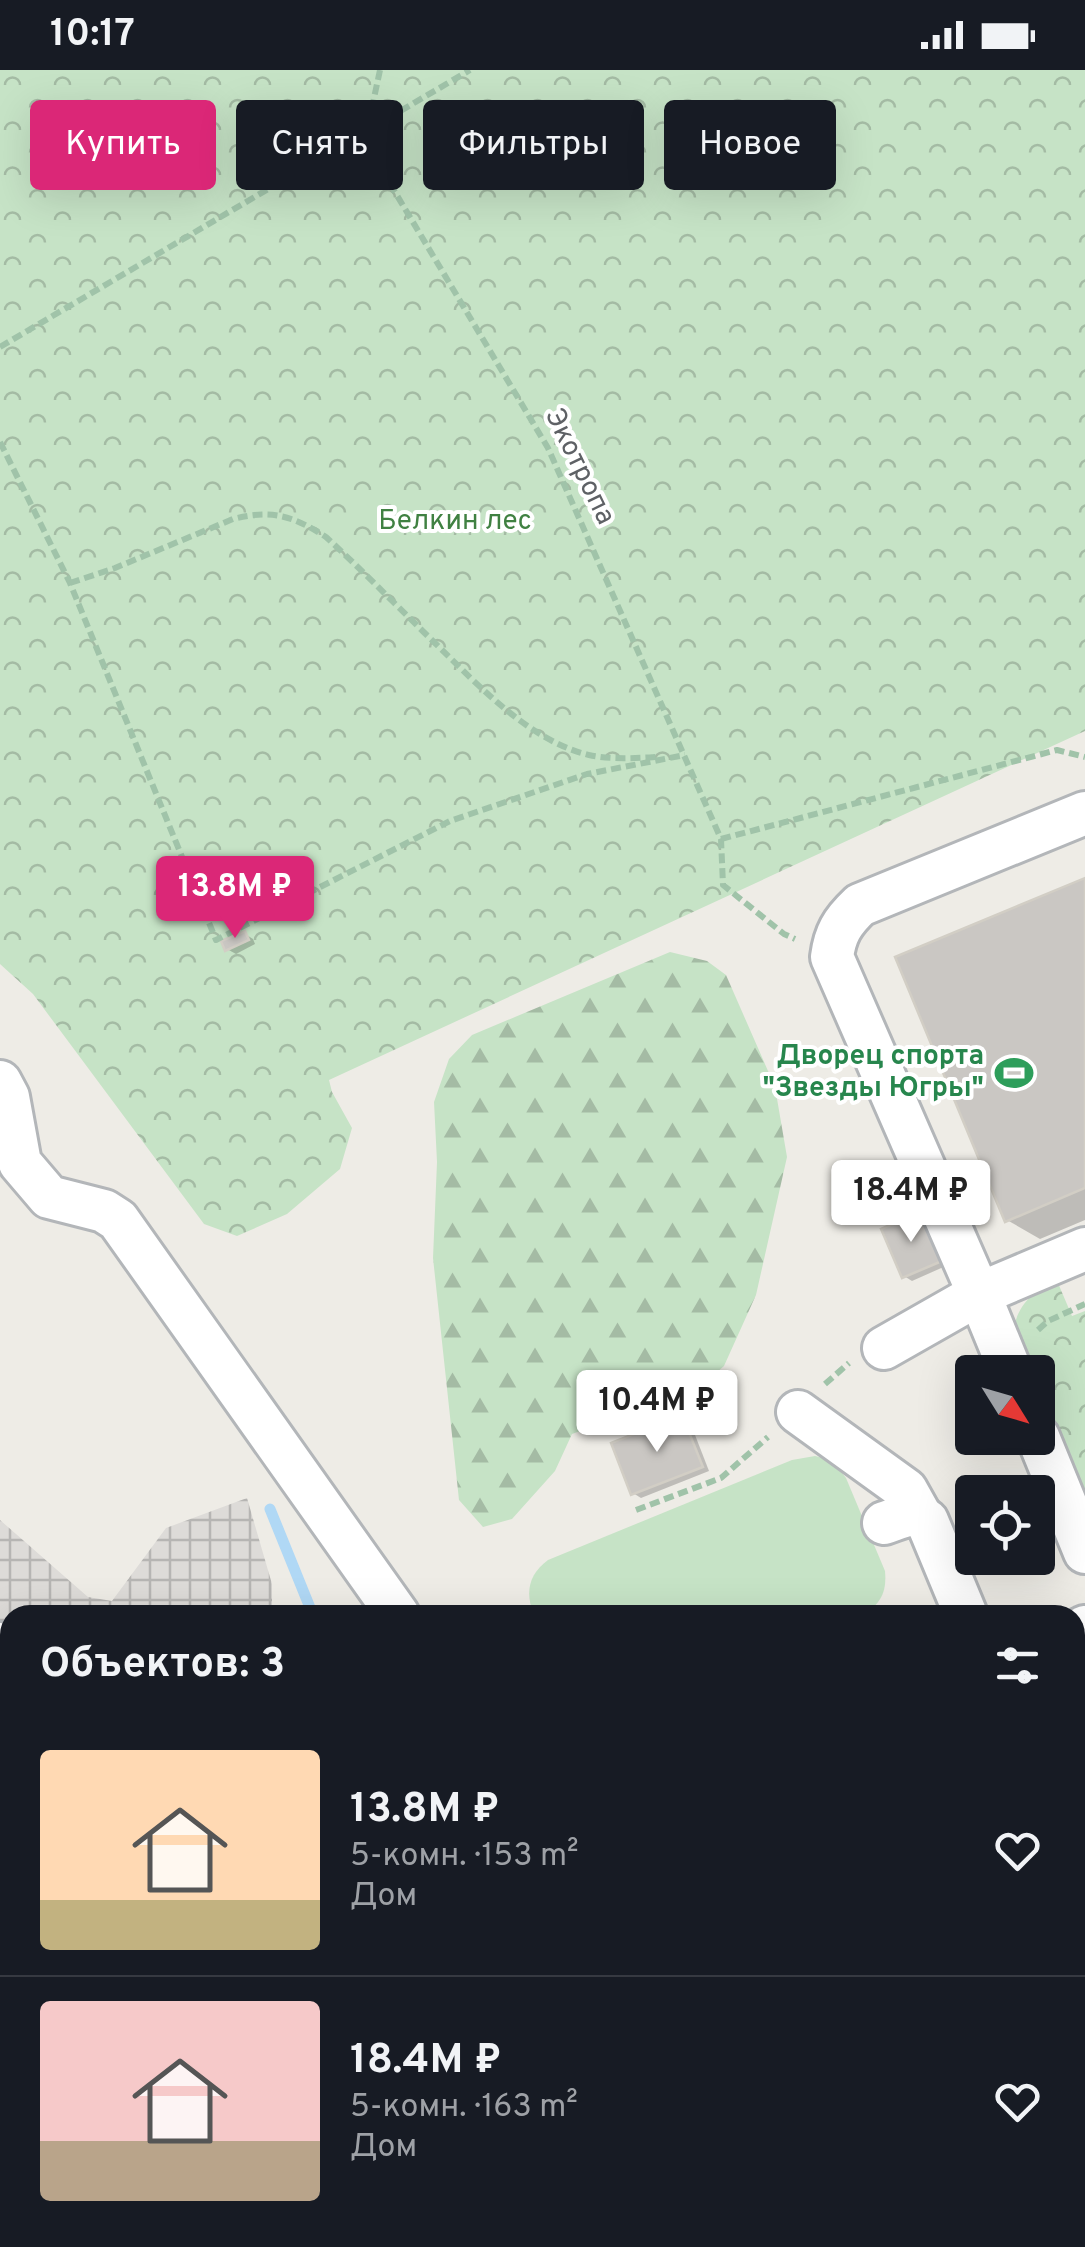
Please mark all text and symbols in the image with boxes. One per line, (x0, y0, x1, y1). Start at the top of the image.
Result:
text: 10:17 (50, 11, 135, 60)
chip: Купить (30, 100, 216, 190)
chip: Снять (236, 100, 403, 190)
chip: Фильтры (423, 100, 644, 190)
chip: Новое (664, 100, 836, 190)
street label: Экотропа (535, 403, 623, 531)
park label: Белкин лес (378, 504, 532, 540)
pin: 13.8M ₽ (143, 856, 327, 941)
text: 13.8M ₽ (178, 868, 292, 908)
place label: Дворец спорта "Звезды Югры" (762, 1039, 984, 1107)
sports icon: Дворец спорта "Звезды Югры" (993, 1052, 1035, 1094)
pin: 18.4M ₽ (819, 1160, 1003, 1245)
text: 18.4M ₽ (853, 1172, 969, 1212)
north arrow (955, 1355, 1055, 1455)
map controls (955, 1355, 1055, 1575)
pin: 10.4M ₽ (565, 1370, 749, 1455)
text: 10.4M ₽ (598, 1382, 716, 1422)
button: locate (955, 1475, 1055, 1575)
icon: filters (990, 1638, 1045, 1693)
text: Объектов: 3 (40, 1639, 285, 1692)
text: 13.8M ₽ (350, 1784, 500, 1837)
icon: home (120, 1790, 240, 1910)
icon: heart (990, 1823, 1045, 1878)
text: 5-комн. · 153 m² (350, 1837, 579, 1877)
text: Дом (350, 1877, 417, 1917)
text: 18.4M ₽ (350, 2035, 502, 2088)
icon: home (120, 2041, 240, 2161)
icon: heart (990, 2074, 1045, 2129)
text: 5-комн. · 163 m² (350, 2088, 578, 2128)
text: Дом (350, 2128, 417, 2168)

